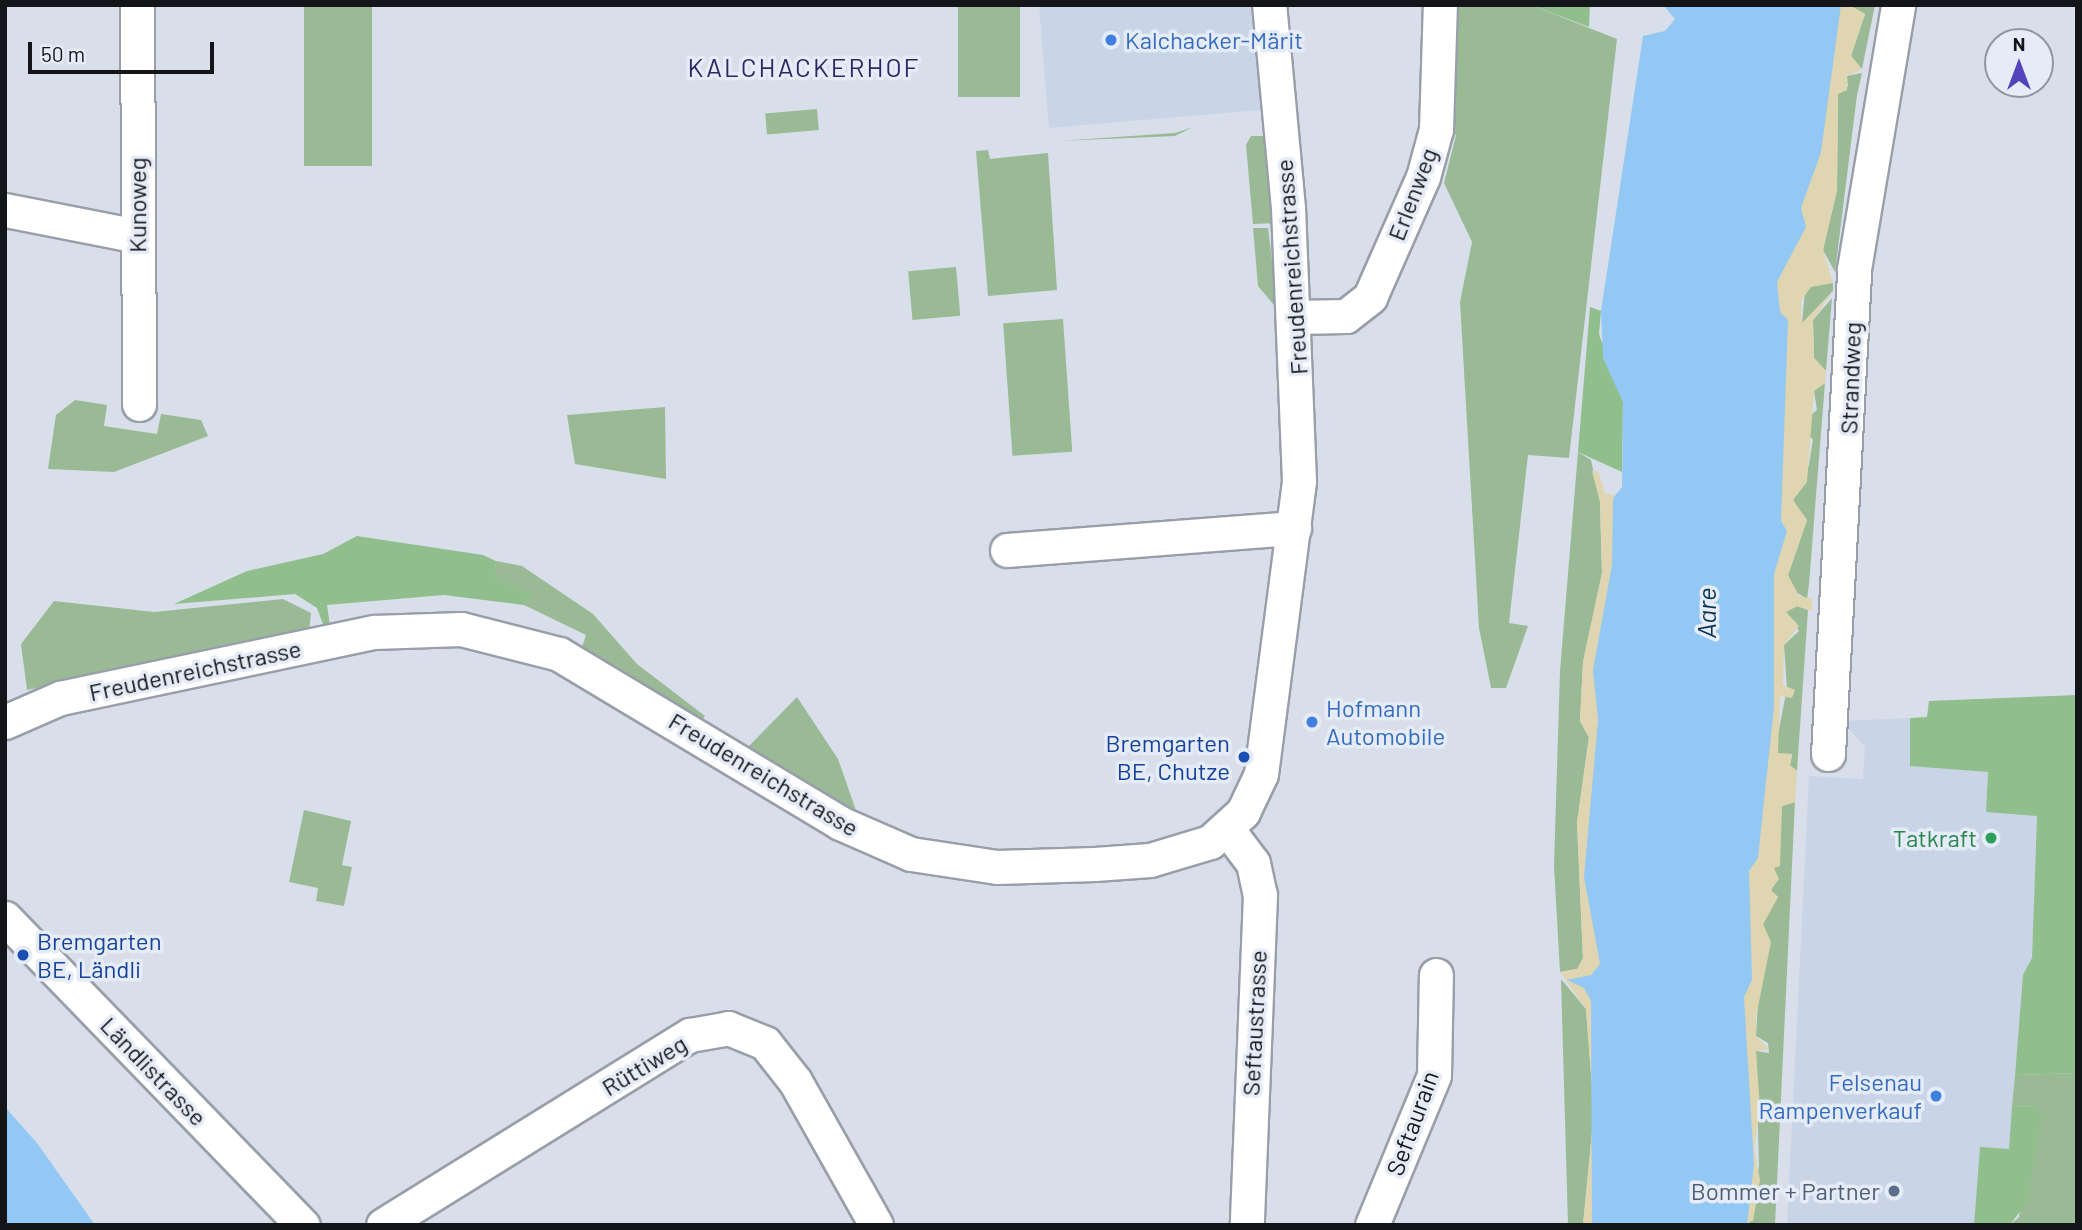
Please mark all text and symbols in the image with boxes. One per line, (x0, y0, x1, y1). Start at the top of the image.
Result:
place label: Kalchacker-Märit (1125, 26, 1303, 54)
scale bar (32, 28, 217, 72)
north arrow (1984, 28, 2054, 98)
marker: Kalchacker-Märit (1103, 32, 1119, 48)
text: N (2013, 32, 2025, 55)
text: 50 m (41, 41, 85, 66)
district label: KALCHACKERHOF (689, 51, 919, 83)
street label: Erlenweg (1381, 144, 1443, 244)
street label: Kunoweg (123, 157, 151, 253)
street label: Freudenreichstrasse (1269, 158, 1313, 376)
street label: Strandweg (1834, 321, 1866, 435)
water label: Aare (1690, 587, 1722, 639)
street label: Freudenreichstrasse (86, 633, 304, 707)
place label: Hofmann Automobile (1326, 694, 1445, 750)
street label: Freudenreichstrasse (664, 706, 864, 842)
marker: Hofmann Automobile (1304, 714, 1320, 730)
place label: Bremgarten BE, Chutze (1105, 729, 1230, 785)
marker: Bremgarten BE, Chutze (1236, 749, 1252, 765)
place label: Tatkraft (1893, 824, 1977, 852)
marker: Tatkraft (1983, 830, 1999, 846)
place label: Bremgarten BE, Ländli (37, 927, 162, 983)
marker: Bremgarten BE, Ländli (15, 947, 31, 963)
street label: Seftaustrasse (1236, 949, 1272, 1097)
street label: Ländlistrasse (95, 1011, 213, 1131)
street label: Rüttiweg (596, 1029, 692, 1101)
street label: Seftaurain (1380, 1067, 1444, 1179)
place label: Felsenau Rampenverkauf (1759, 1068, 1922, 1124)
marker: Felsenau Rampenverkauf (1928, 1088, 1944, 1104)
place label: Bommer + Partner (1691, 1177, 1880, 1205)
marker: Bommer + Partner (1886, 1183, 1902, 1199)

